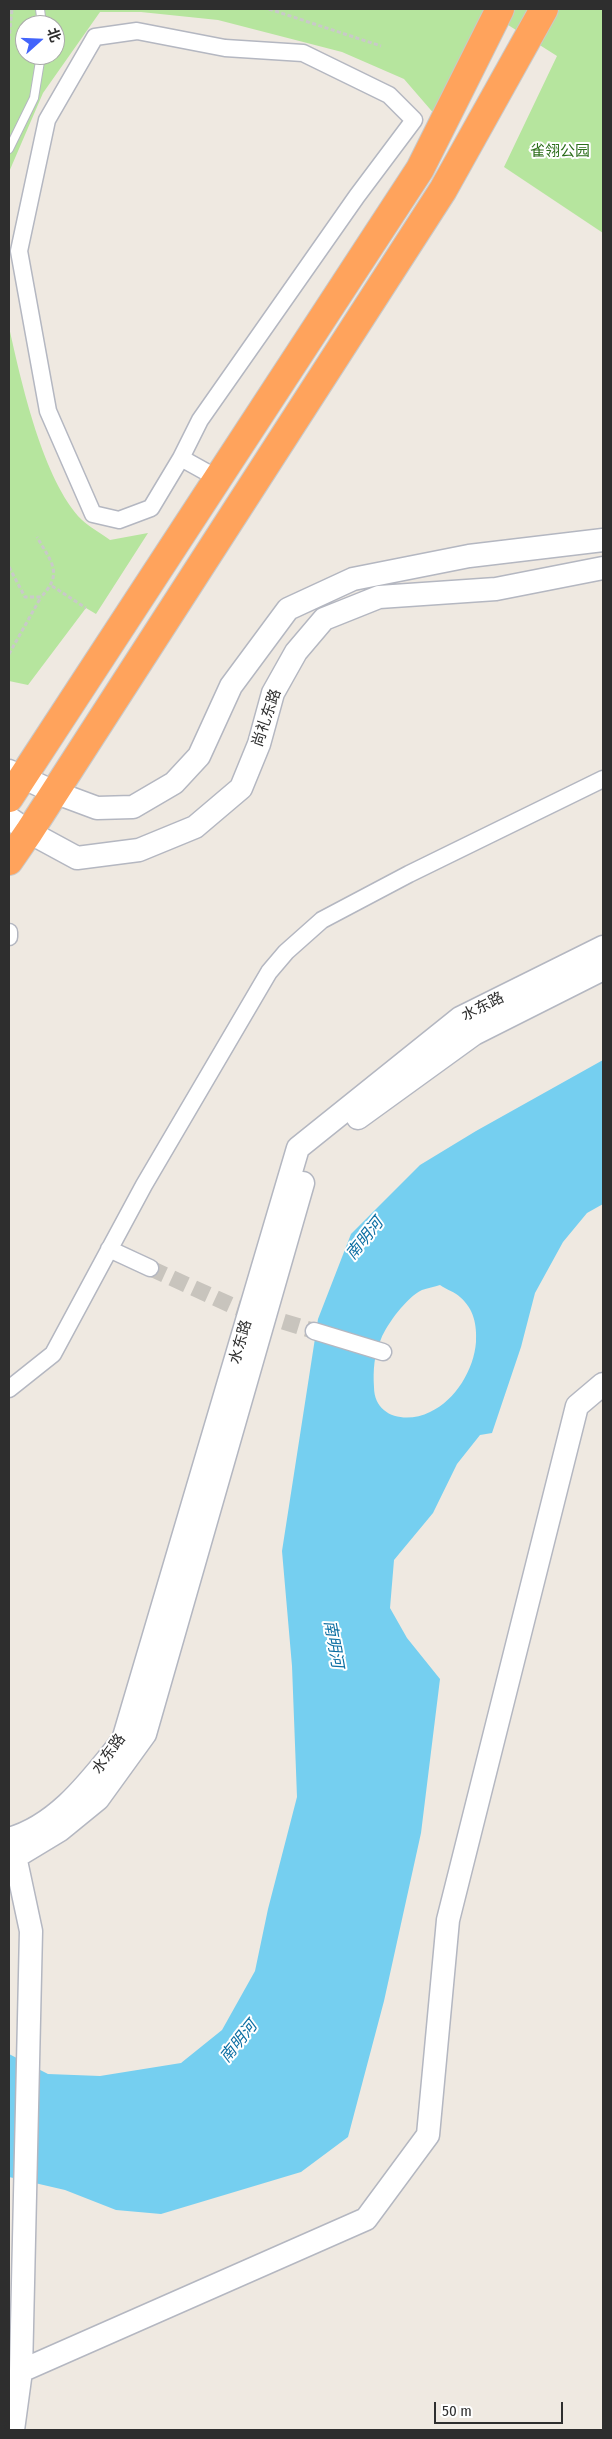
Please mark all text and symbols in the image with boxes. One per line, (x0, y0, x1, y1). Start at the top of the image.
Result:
north arrow (15, 15, 65, 65)
text: 北 (43, 26, 64, 45)
park label: 雀翎公园 (530, 143, 590, 161)
street label: 尚礼东路 (249, 687, 285, 749)
street label: 水东路 (459, 989, 507, 1025)
water label: 南明河 (342, 1214, 388, 1264)
street label: 水东路 (226, 1318, 256, 1366)
water label: 南明河 (319, 1619, 347, 1669)
street label: 水东路 (88, 1731, 130, 1777)
water label: 南明河 (216, 2017, 262, 2067)
scale bar (437, 2392, 566, 2424)
text: 50 m (442, 2402, 472, 2420)

